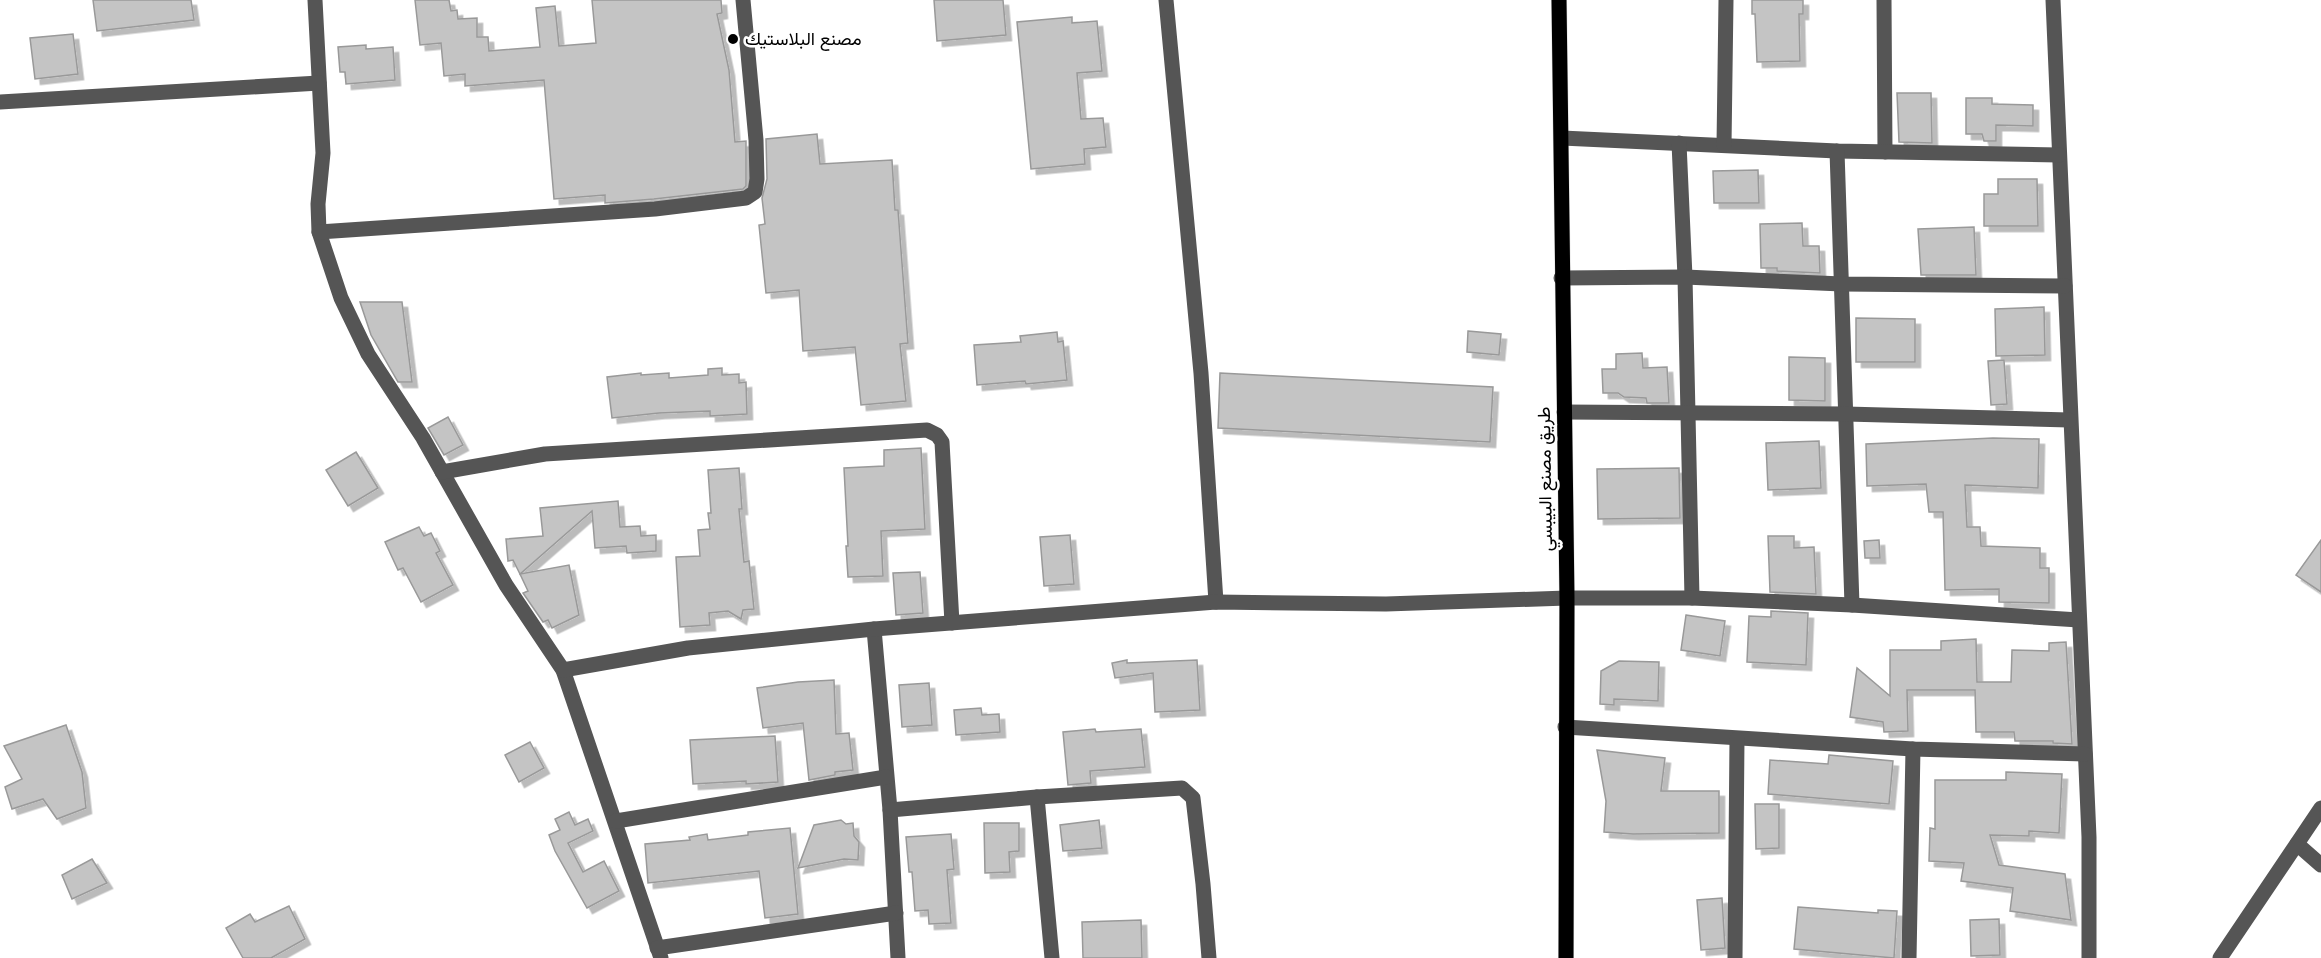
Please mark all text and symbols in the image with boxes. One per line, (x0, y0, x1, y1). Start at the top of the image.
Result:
place label: مصنع البلاستيك (745, 27, 862, 51)
marker: مصنع البلاستيك (726, 32, 740, 46)
street label: طريق مصنع البيبسي (1532, 406, 1561, 552)

